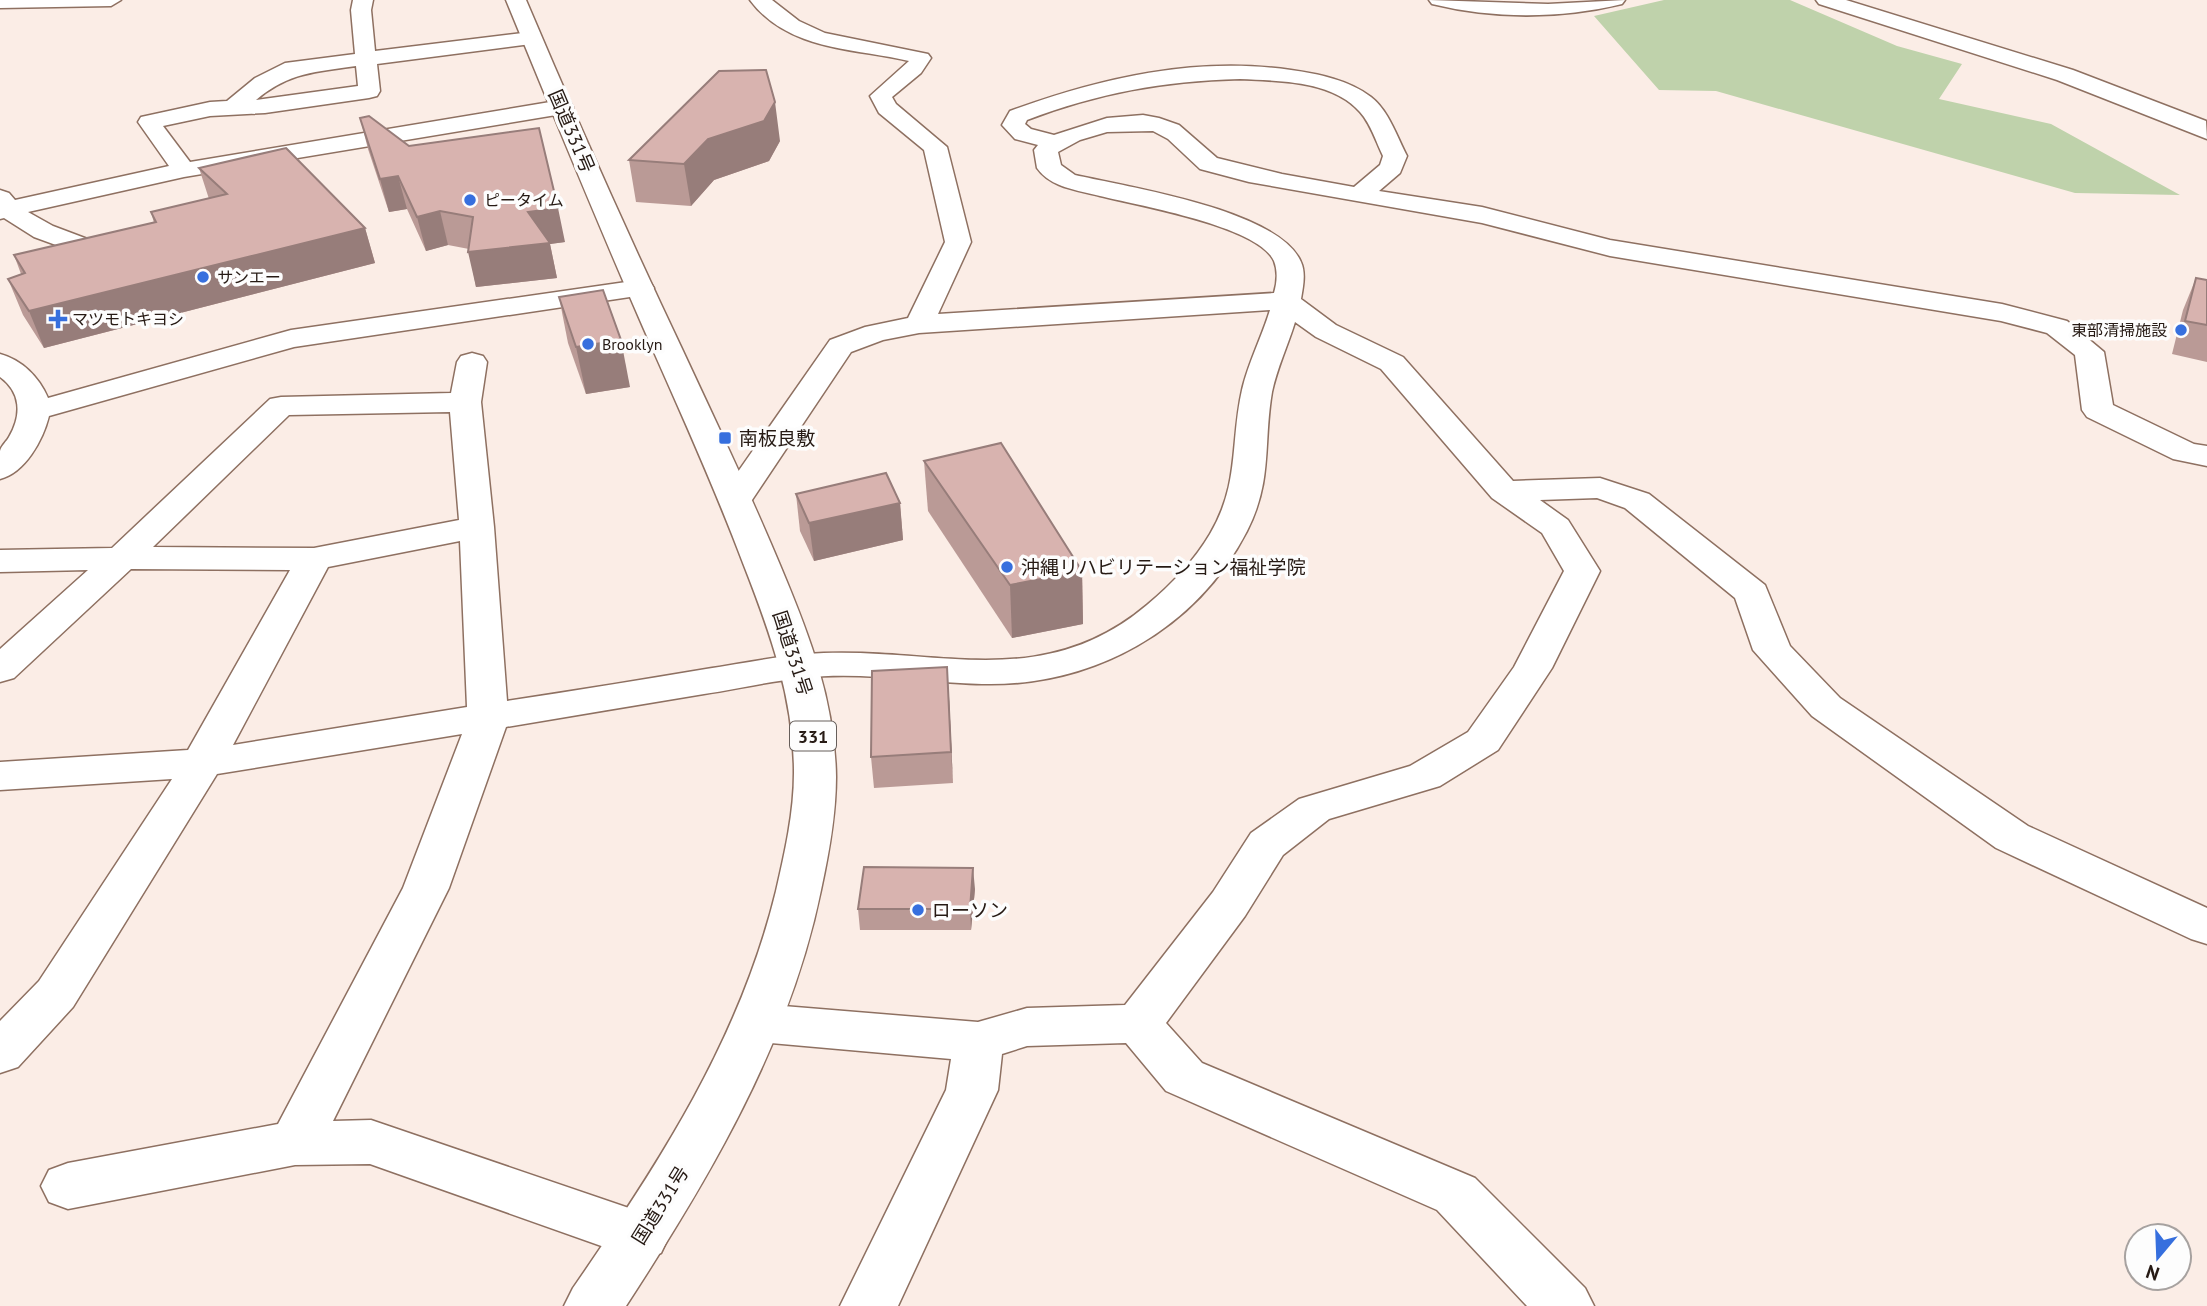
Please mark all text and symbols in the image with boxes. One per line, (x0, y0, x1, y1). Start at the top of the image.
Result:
street label: 国道331号 (544, 86, 600, 176)
place label: ピータイム (484, 190, 564, 210)
marker: ピータイム (462, 192, 478, 208)
place label: サンエー (217, 267, 281, 287)
marker: サンエー (195, 269, 211, 285)
place label: マツモトキヨシ (72, 309, 184, 329)
marker: マツモトキヨシ (50, 311, 66, 327)
place label: 東部清掃施設 (2071, 320, 2167, 340)
marker: 東部清掃施設 (2173, 322, 2189, 338)
place label: Brooklyn (602, 334, 662, 354)
marker: Brooklyn (580, 336, 596, 352)
place label: 南板良敷 (739, 426, 815, 450)
marker: 南板良敷 (717, 430, 733, 446)
place label: 沖縄リハビリテーション福祉学院 (1021, 555, 1306, 579)
marker: 沖縄リハビリテーション福祉学院 (999, 559, 1015, 575)
street label: 国道331号 (768, 607, 818, 699)
road number: 331 (790, 722, 836, 750)
place label: ローソン (932, 898, 1008, 922)
marker: ローソン (910, 902, 926, 918)
street label: 国道331号 (626, 1161, 694, 1249)
north arrow (2123, 1222, 2193, 1292)
text: N (2143, 1260, 2162, 1286)

